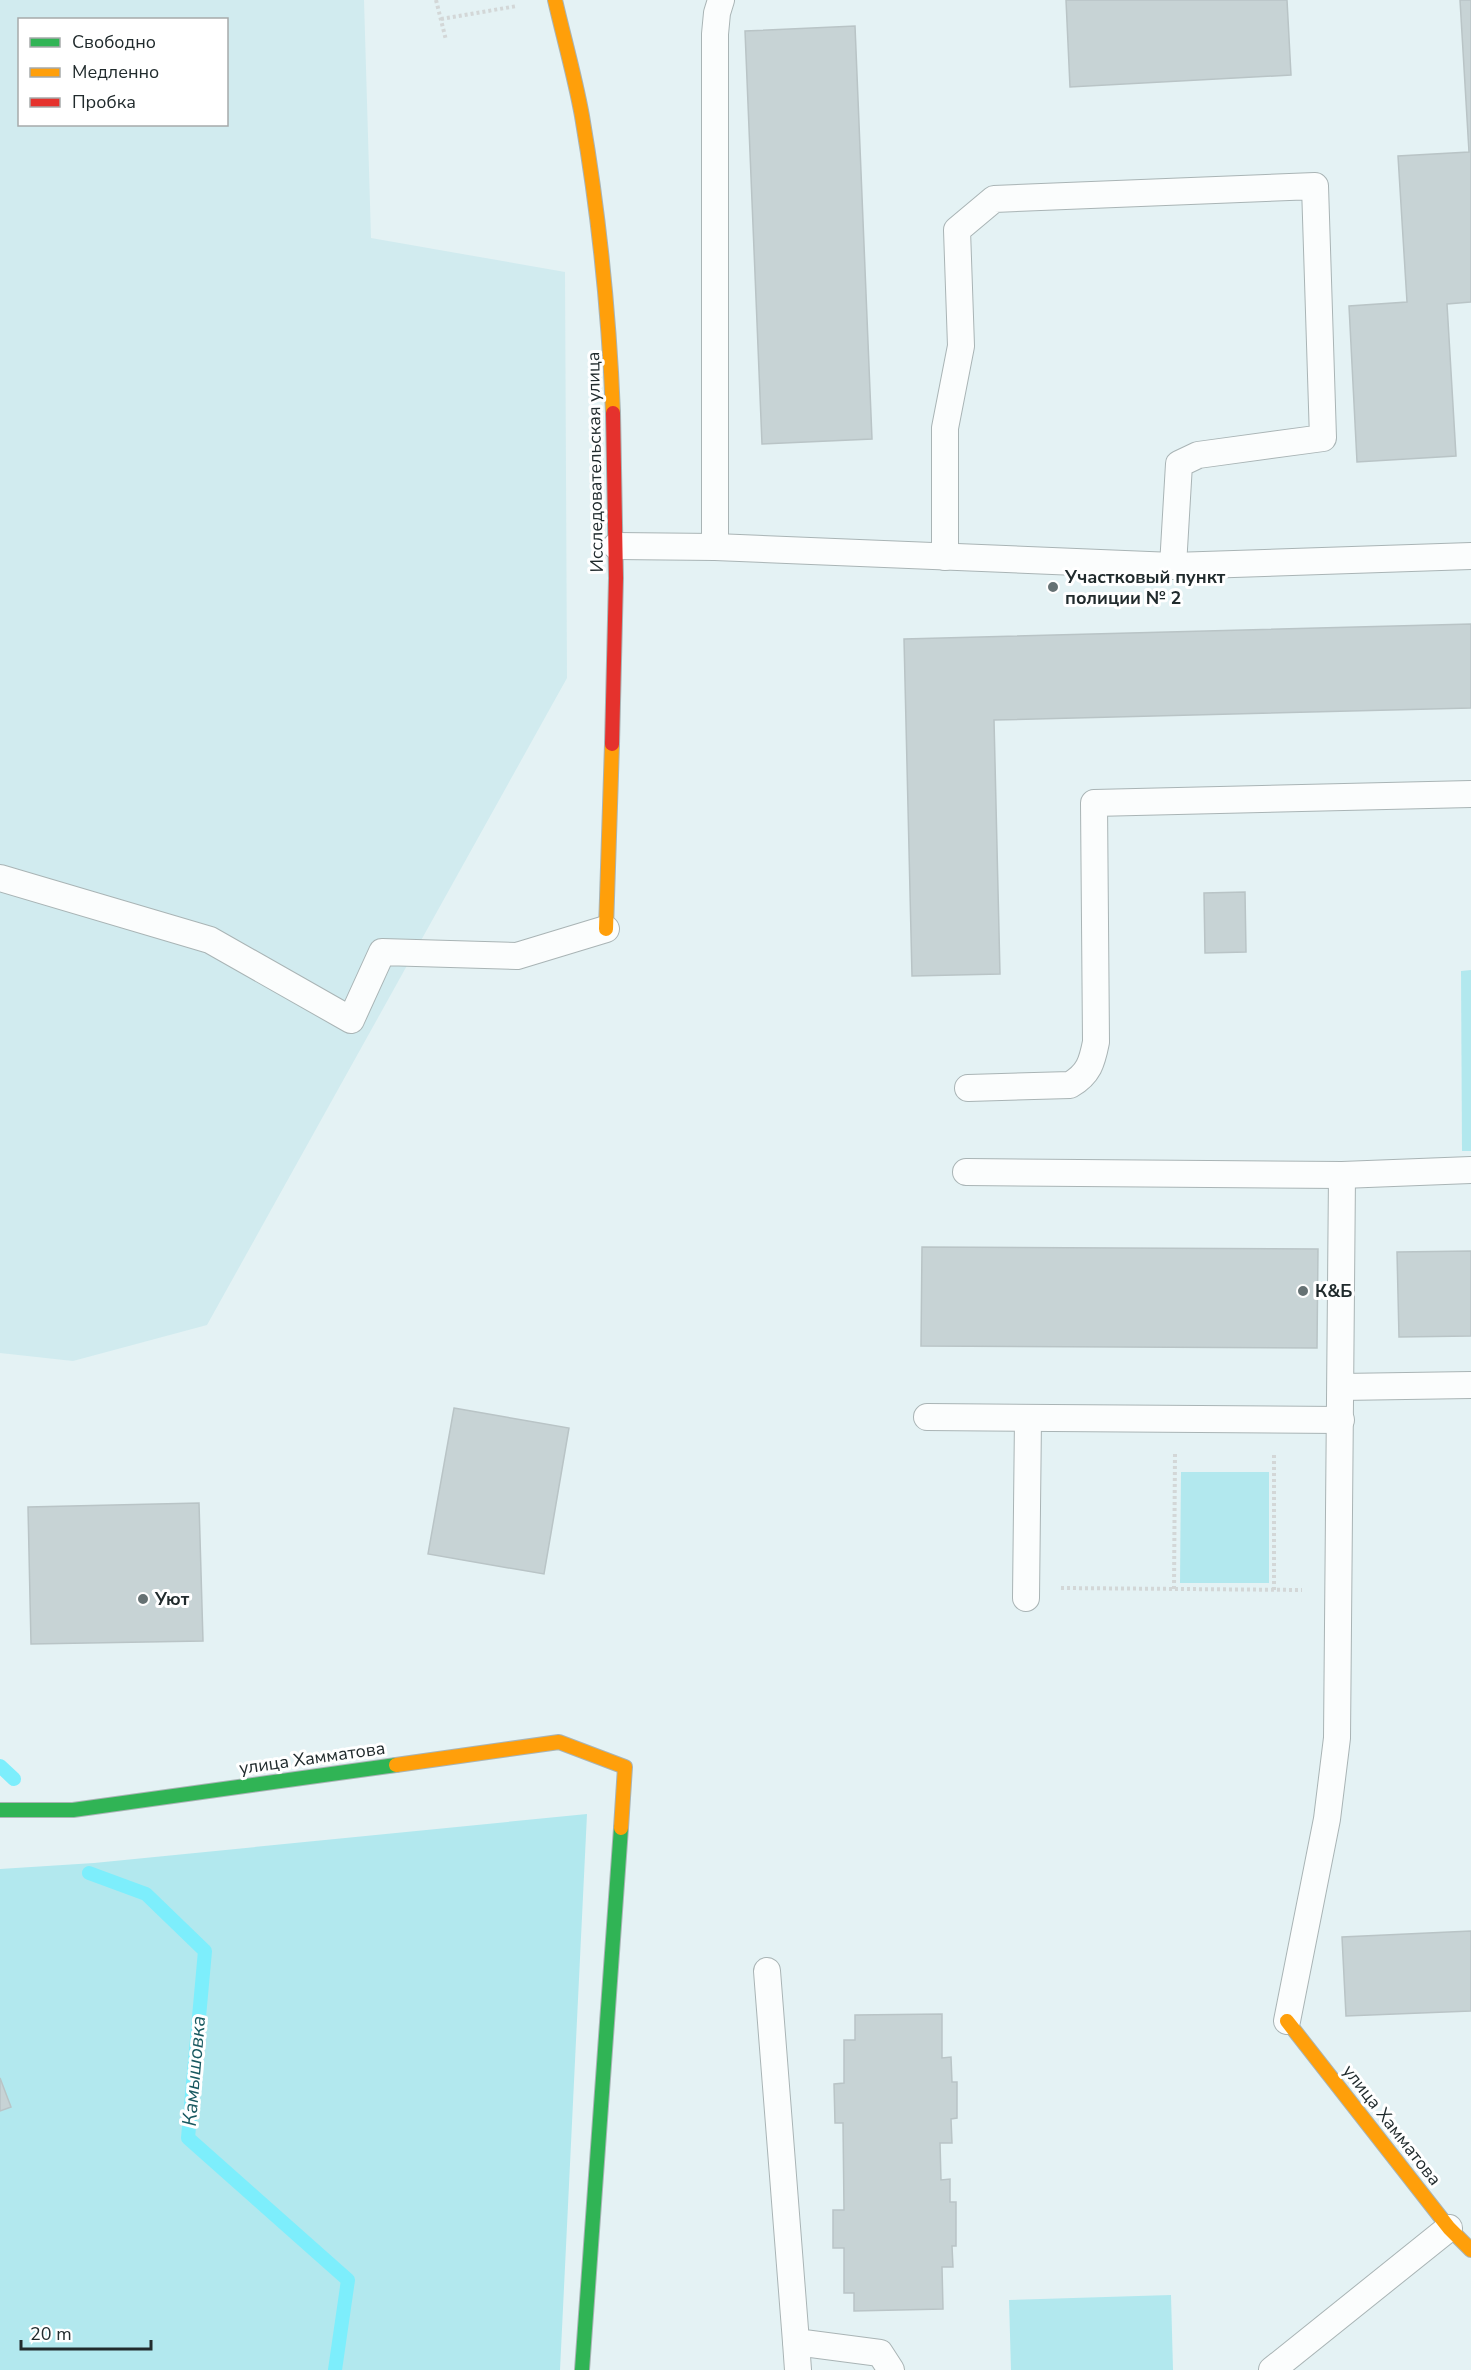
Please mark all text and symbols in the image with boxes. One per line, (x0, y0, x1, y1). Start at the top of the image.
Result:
legend (18, 18, 228, 126)
text: Свободно (72, 30, 156, 54)
text: Медленно (72, 60, 159, 84)
text: Пробка (72, 90, 136, 114)
street label: Исследовательская улица (581, 351, 609, 573)
place label: Участковый пункт полиции № 2 (1064, 565, 1226, 610)
marker: Участковый пункт полиции № 2 (1046, 580, 1060, 594)
place label: К&Б (1315, 1279, 1352, 1303)
marker: К&Б (1296, 1284, 1310, 1298)
place label: Уют (154, 1587, 190, 1611)
marker: Уют (136, 1592, 150, 1606)
street label: улица Хамматова (237, 1736, 387, 1780)
water label: Камышовка (176, 2015, 212, 2127)
street label: улица Хамматова (1337, 2060, 1447, 2190)
scale bar (21, 2313, 152, 2351)
text: 20 m (30, 2322, 72, 2346)

